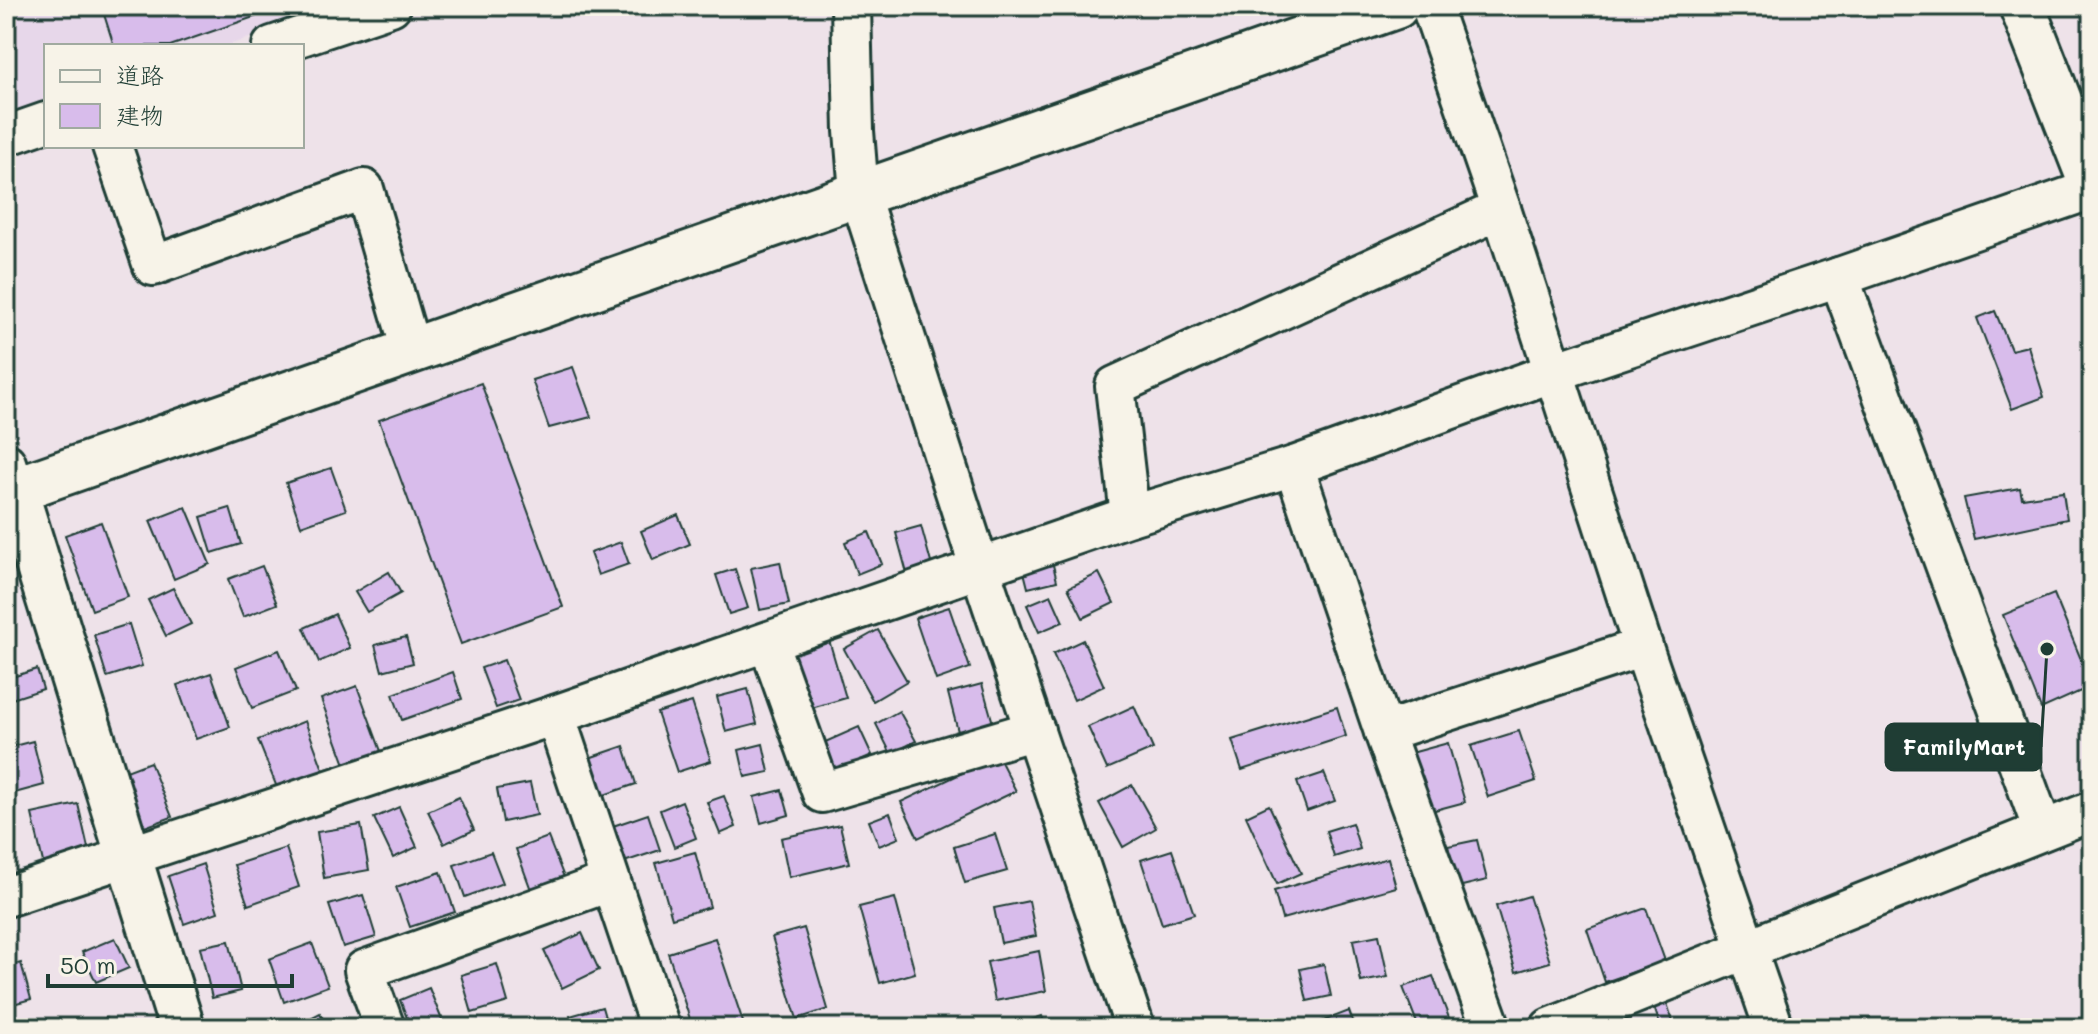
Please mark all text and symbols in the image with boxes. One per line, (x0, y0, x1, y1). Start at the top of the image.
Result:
legend (44, 44, 304, 148)
text: 道路 (116, 59, 164, 90)
text: 建物 (116, 99, 164, 130)
callout: FamilyMart (1886, 724, 2041, 770)
text: FamilyMart (1903, 732, 2026, 761)
scale bar (48, 938, 292, 988)
text: 50 m (60, 949, 116, 980)

